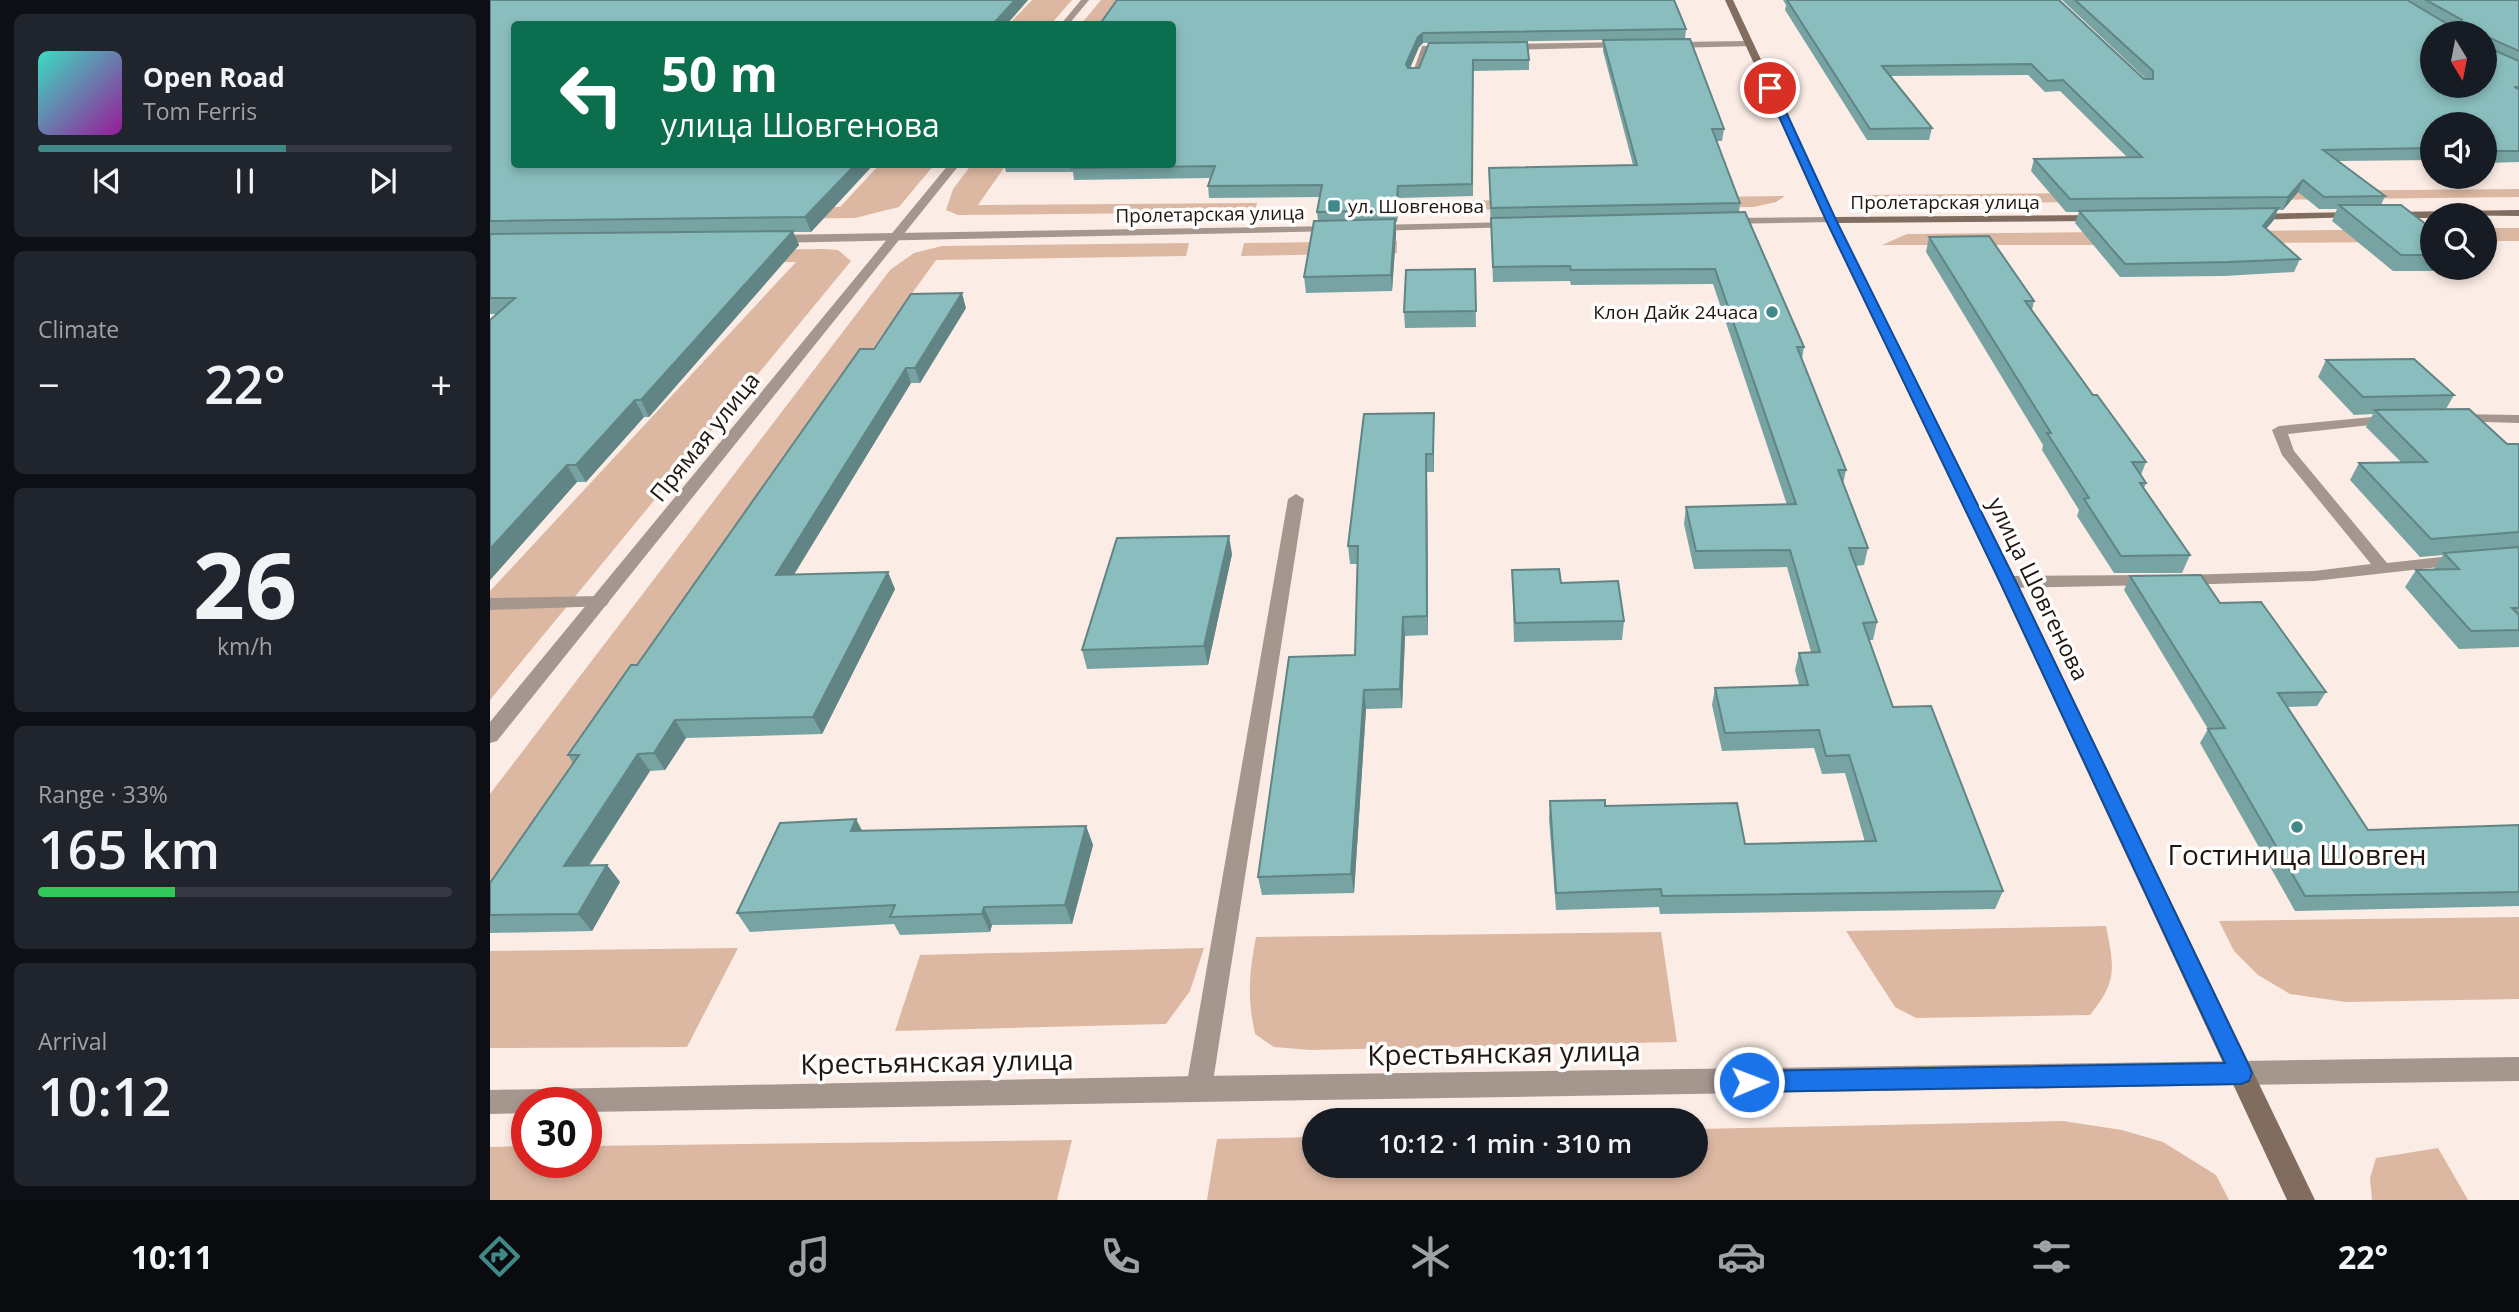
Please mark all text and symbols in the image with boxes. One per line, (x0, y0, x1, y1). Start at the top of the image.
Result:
north arrow (2420, 21, 2497, 98)
map controls (2420, 21, 2497, 280)
text: 50 m (661, 40, 778, 106)
icon: left (546, 49, 637, 140)
pin (1740, 58, 1800, 118)
text: Open Road (143, 59, 285, 95)
icon: arrive (1751, 69, 1789, 107)
text: Tom Ferris (143, 95, 257, 127)
text: улица Шовгенова (661, 103, 940, 146)
button: sound (2420, 112, 2497, 189)
icon: previous (88, 162, 126, 200)
icon: pause (226, 162, 264, 200)
icon: next (364, 162, 402, 200)
street label: Пролетарская улица (1850, 189, 2040, 215)
place label: ул. Шовгенова (1348, 193, 1484, 219)
marker: ул. Шовгенова (1326, 198, 1342, 214)
street label: Пролетарская улица (1115, 199, 1305, 229)
button: search (2420, 203, 2497, 280)
place label: Клон Дайк 24часа (1593, 299, 1758, 325)
marker: Клон Дайк 24часа (1764, 304, 1780, 320)
text: Climate (38, 313, 119, 345)
text: 22° (204, 348, 286, 419)
text: − (38, 358, 60, 410)
text: + (430, 358, 452, 410)
street label: Прямая улица (642, 365, 767, 508)
street label: улица Шовгенова (1981, 491, 2097, 686)
text: 26 (193, 522, 297, 646)
text: km/h (217, 630, 273, 662)
text: Range · 33% (38, 778, 168, 810)
text: 165 km (38, 813, 220, 884)
marker: Гостиница Шовген (2289, 819, 2305, 835)
place label: Гостиница Шовген (2168, 835, 2427, 873)
text: Arrival (38, 1025, 107, 1057)
street label: Крестьянская улица (1367, 1031, 1641, 1073)
street label: Крестьянская улица (800, 1040, 1074, 1082)
position arrow (1712, 1045, 1786, 1119)
text: 10:12 (38, 1060, 171, 1131)
speed limit sign: 30 (511, 1087, 602, 1178)
text: 10:12 · 1 min · 310 m (1378, 1125, 1632, 1161)
icon: directions (475, 1232, 524, 1281)
icon: music (785, 1232, 834, 1281)
icon: phone (1096, 1232, 1145, 1281)
icon: climate (1406, 1232, 1455, 1281)
icon: car (1717, 1232, 1766, 1281)
icon: filters (2027, 1232, 2076, 1281)
text: 10:11 (131, 1235, 213, 1278)
text: 22° (2338, 1235, 2388, 1278)

